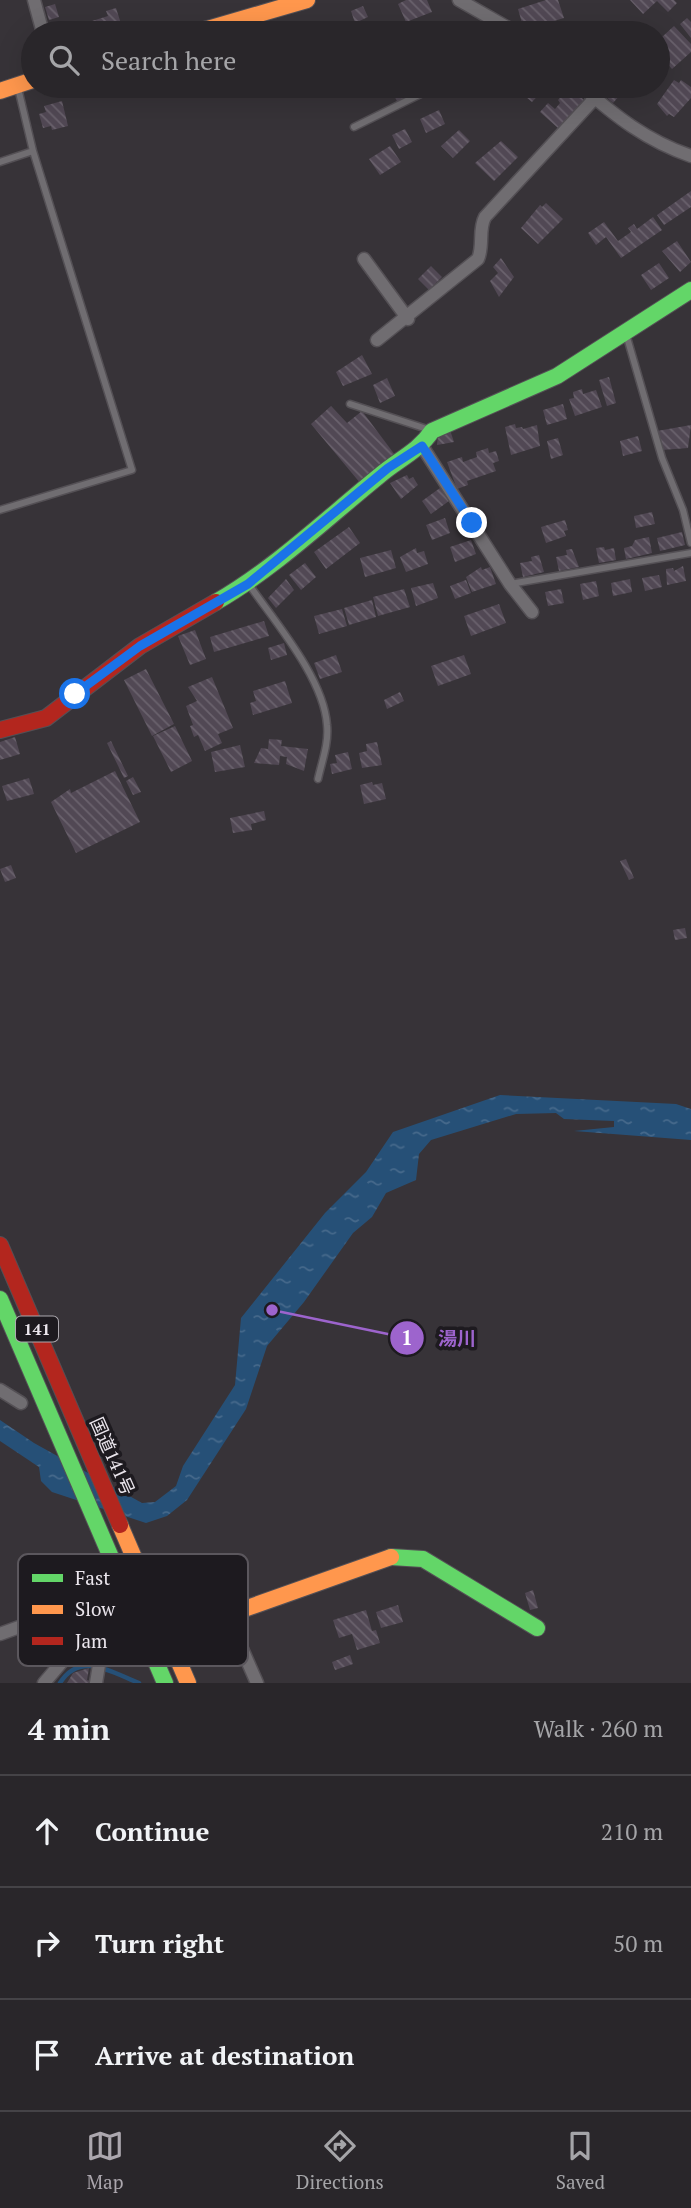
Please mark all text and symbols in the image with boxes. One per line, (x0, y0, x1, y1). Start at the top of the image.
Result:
search box (21, 21, 670, 98)
icon: search (45, 41, 83, 79)
text: Search here (101, 43, 236, 77)
route end (456, 507, 487, 538)
route start (59, 678, 90, 709)
road number: 141 (16, 1316, 58, 1342)
callout: 湯川 (389, 1318, 490, 1358)
text: 1 (401, 1323, 413, 1351)
text: 湯川 (438, 1325, 476, 1350)
street label: 国道141号 (85, 1413, 141, 1499)
legend (18, 1554, 248, 1666)
text: Fast (75, 1565, 110, 1590)
text: Slow (75, 1596, 116, 1621)
text: Jam (75, 1628, 108, 1653)
text: 4 min (28, 1709, 110, 1749)
text: Walk · 260 m (534, 1713, 663, 1744)
icon: ahead (28, 1812, 66, 1850)
text: Continue (95, 1814, 209, 1848)
text: 210 m (601, 1816, 663, 1847)
icon: right (28, 1924, 66, 1962)
text: Turn right (95, 1926, 224, 1960)
text: 50 m (613, 1928, 663, 1959)
icon: arrive (28, 2036, 66, 2074)
text: Arrive at destination (95, 2038, 354, 2072)
tab: Map (86, 2127, 124, 2194)
tab: Directions (296, 2127, 384, 2194)
tab: Saved (556, 2127, 605, 2194)

